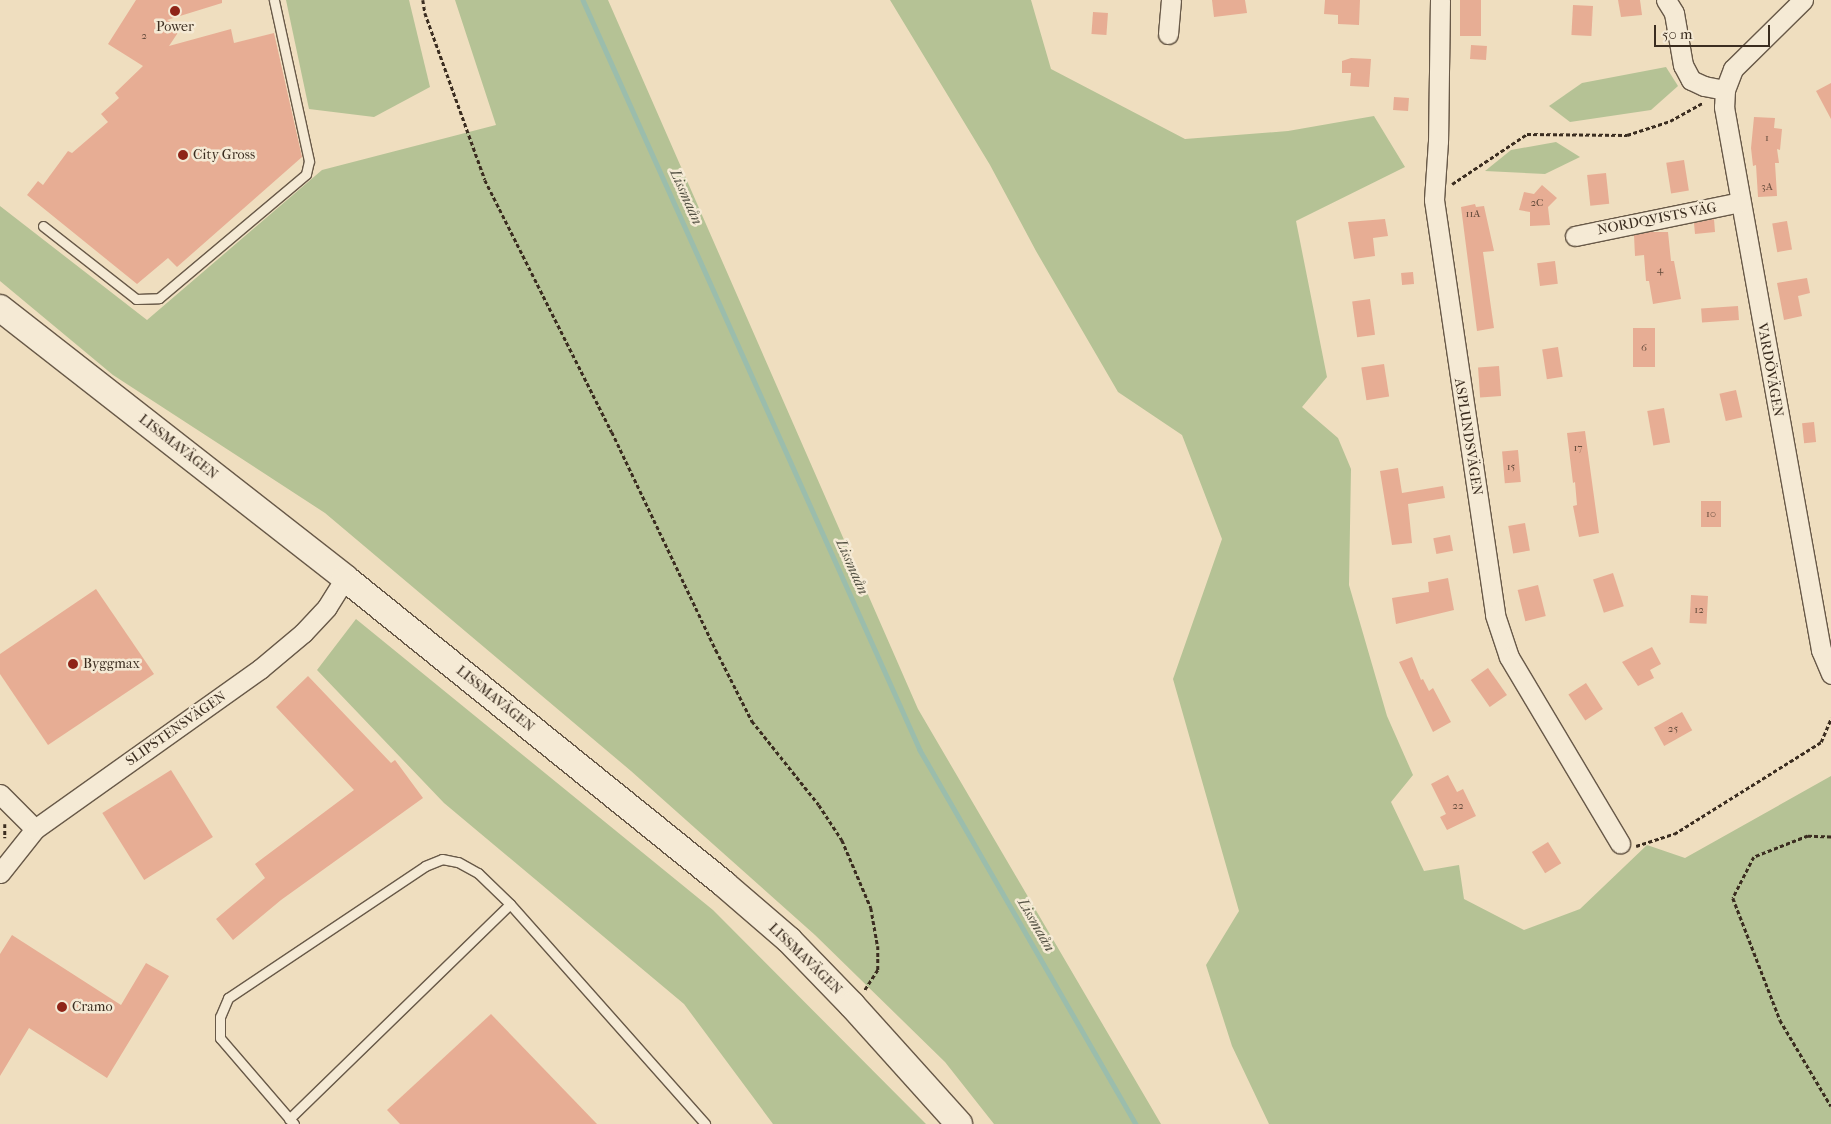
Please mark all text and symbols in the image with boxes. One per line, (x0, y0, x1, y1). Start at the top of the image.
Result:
marker: Power (169, 5, 181, 17)
scale bar (1656, 15, 1772, 47)
place label: Power (156, 19, 194, 35)
text: 50 m (1662, 25, 1692, 43)
house number: 2 (141, 29, 147, 43)
house number: 1 (1765, 131, 1769, 145)
place label: City Gross (193, 147, 255, 163)
marker: City Gross (177, 149, 189, 161)
water label: Lissmaån (666, 166, 706, 228)
house number: 3A (1761, 180, 1773, 194)
house number: 2C (1530, 196, 1544, 210)
street label: NORDQVISTS VÄG (1596, 199, 1718, 239)
house number: 11A (1466, 207, 1480, 221)
house number: 4 (1657, 263, 1663, 277)
street label: VARDÖVÄGEN (1753, 322, 1787, 418)
house number: 6 (1641, 341, 1647, 355)
street label: ASPLUNDSVÄGEN (1450, 377, 1486, 497)
street label: LISSMAVÄGEN (135, 411, 221, 483)
house number: 17 (1573, 441, 1583, 455)
house number: 15 (1507, 460, 1515, 474)
house number: 10 (1706, 507, 1716, 521)
water label: Lissmaån (832, 536, 872, 598)
house number: 12 (1694, 603, 1704, 617)
place label: Byggmax (83, 656, 140, 672)
marker: Byggmax (67, 658, 79, 670)
street label: LISSMAVÄGEN (453, 662, 537, 736)
street label: SLIPSTENSVÄGEN (123, 688, 229, 770)
house number: 25 (1668, 722, 1678, 736)
house number: 22 (1452, 799, 1464, 813)
water label: Lissmaån (1013, 895, 1059, 955)
street label: LISSMAVÄGEN (765, 920, 845, 998)
place label: Cramo (72, 999, 112, 1015)
marker: Cramo (56, 1001, 68, 1013)

